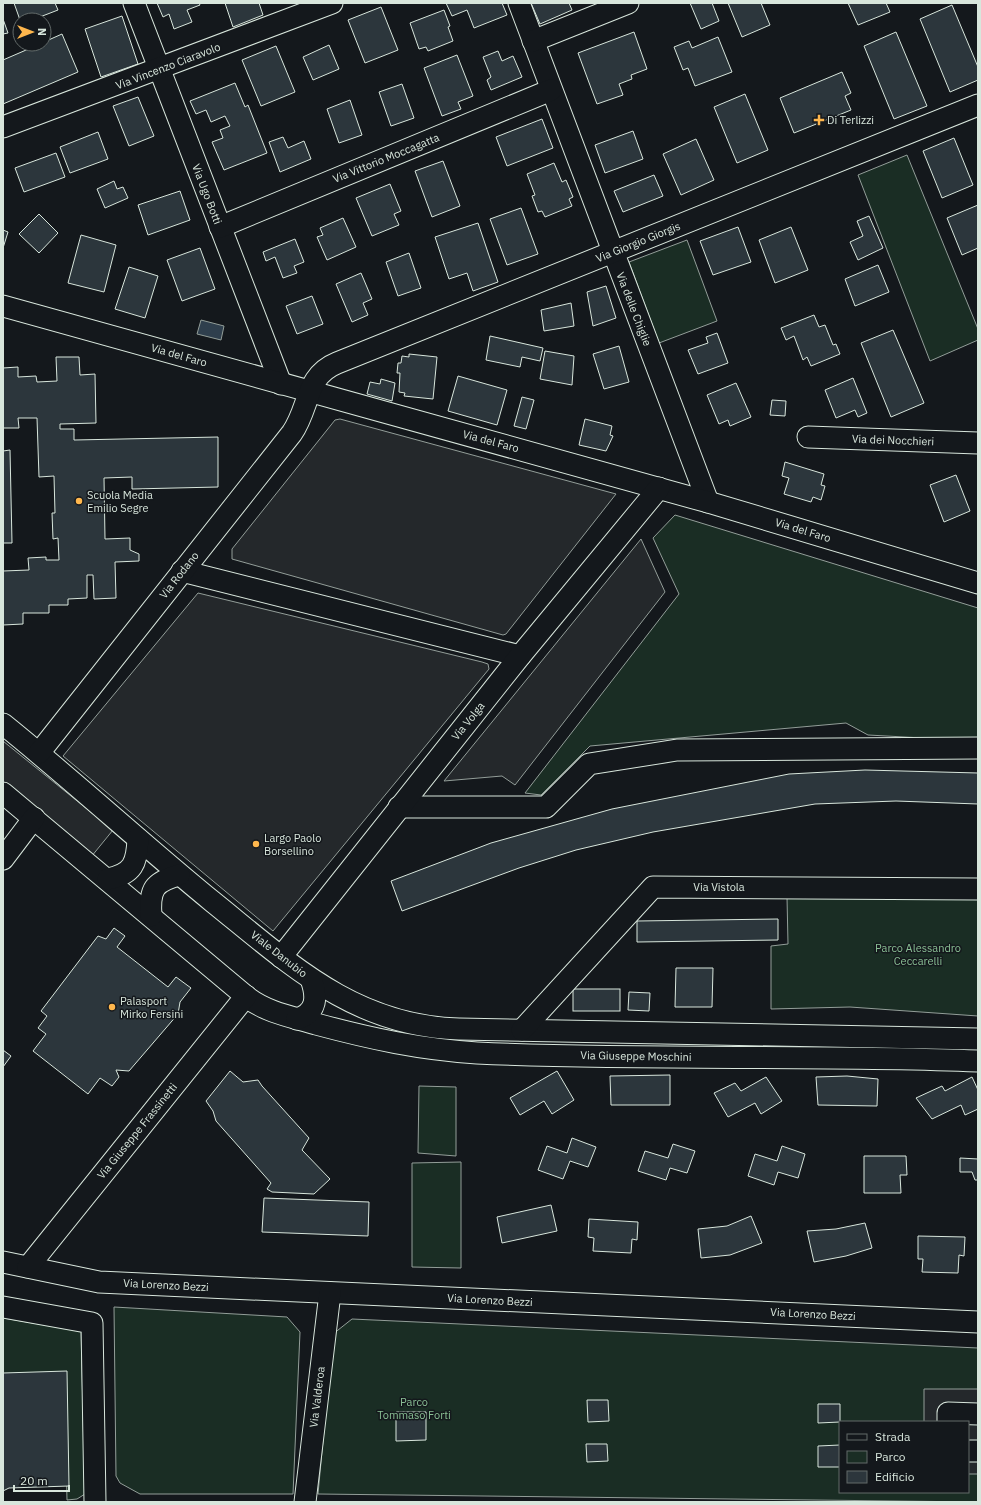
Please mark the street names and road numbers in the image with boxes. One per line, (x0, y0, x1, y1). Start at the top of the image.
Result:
street label: Via Vincenzo Ciaravolo (114, 40, 222, 92)
street label: Via Vittorio Moccagatta (331, 130, 441, 186)
street label: Via Ugo Botti (189, 162, 225, 226)
street label: Via Giorgio Giorgis (594, 219, 682, 265)
street label: Via delle Chiglie (613, 270, 655, 348)
street label: Via del Faro (149, 340, 209, 370)
street label: Via del Faro (461, 427, 521, 455)
street label: Via dei Nocchieri (852, 432, 934, 448)
street label: Via del Faro (773, 515, 833, 545)
street label: Via Rodano (156, 549, 202, 601)
street label: Via Volga (448, 699, 488, 743)
street label: Via Vistola (693, 880, 745, 894)
street label: Viale Danubio (248, 928, 310, 980)
street label: Via Giuseppe Moschini (580, 1048, 692, 1064)
street label: Via Giuseppe Frassinetti (94, 1080, 180, 1182)
street label: Via Lorenzo Bezzi (123, 1276, 209, 1294)
street label: Via Lorenzo Bezzi (447, 1291, 533, 1309)
street label: Via Lorenzo Bezzi (770, 1305, 856, 1323)
street label: Via Valderoa (306, 1365, 328, 1428)

